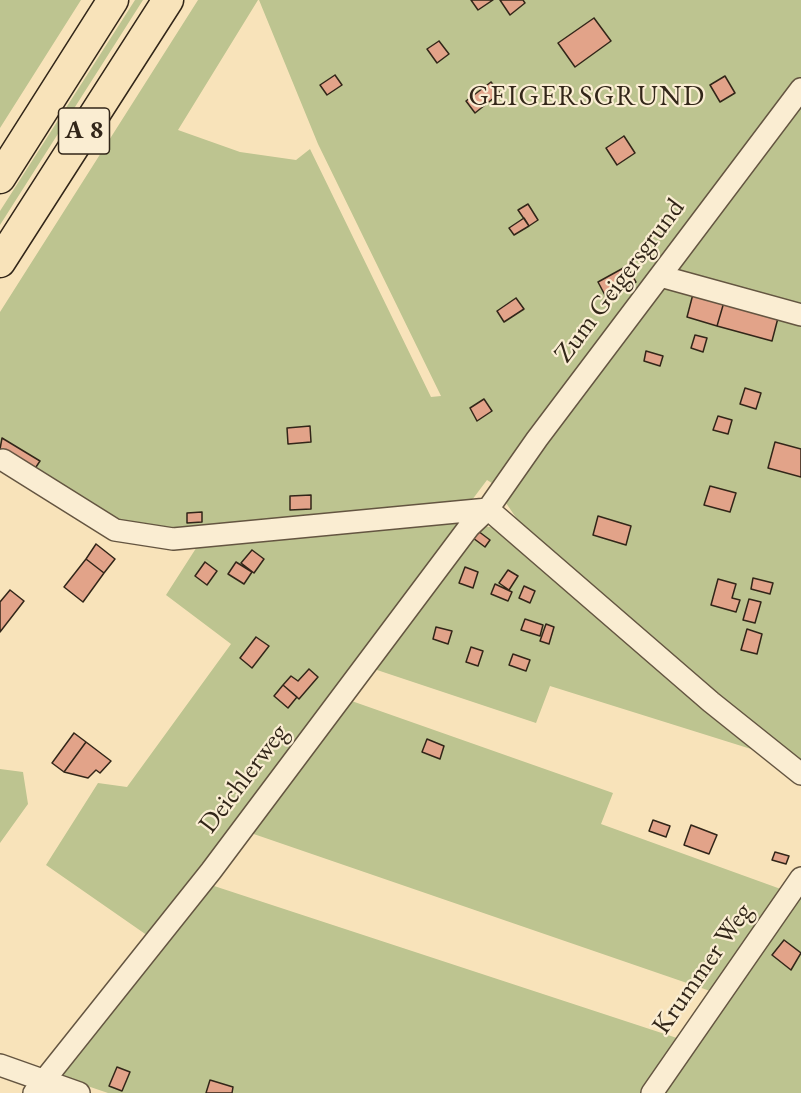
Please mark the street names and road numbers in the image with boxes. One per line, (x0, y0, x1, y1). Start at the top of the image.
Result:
road number: A 8 (58, 108, 110, 154)
street label: Zum Geigersgrund (548, 193, 692, 369)
street label: Deichlerweg (192, 718, 296, 840)
street label: Krummer Weg (646, 897, 760, 1041)

